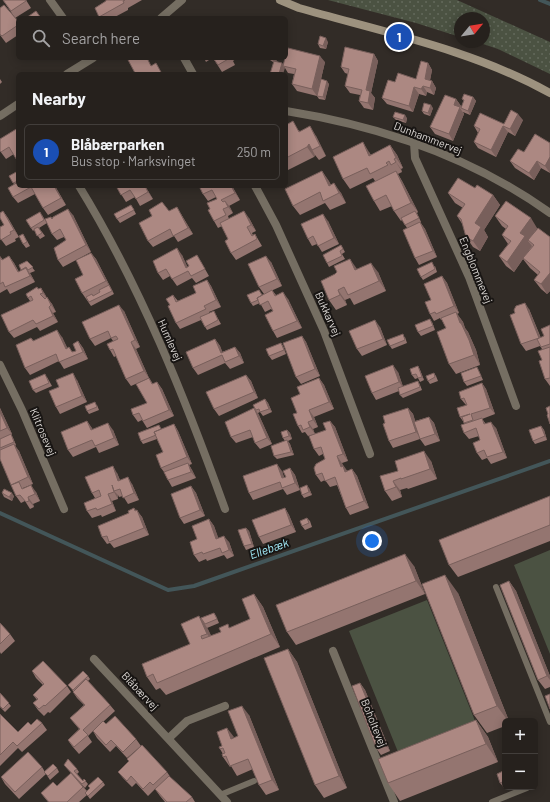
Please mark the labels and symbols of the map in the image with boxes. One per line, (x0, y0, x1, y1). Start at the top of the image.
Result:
north arrow (454, 12, 490, 48)
pin: 1 (386, 22, 412, 52)
street label: Dunhammervej (392, 119, 464, 156)
street label: Engblommevej (457, 235, 496, 305)
street label: Bukkarvej (313, 290, 344, 338)
street label: Humlevej (156, 317, 185, 363)
street label: Klitrosevej (28, 406, 59, 458)
your location (362, 531, 382, 551)
water label: Ellebæk (247, 535, 290, 561)
street label: Blåbærvej (119, 669, 162, 713)
street label: Boholtevej (359, 697, 390, 749)

